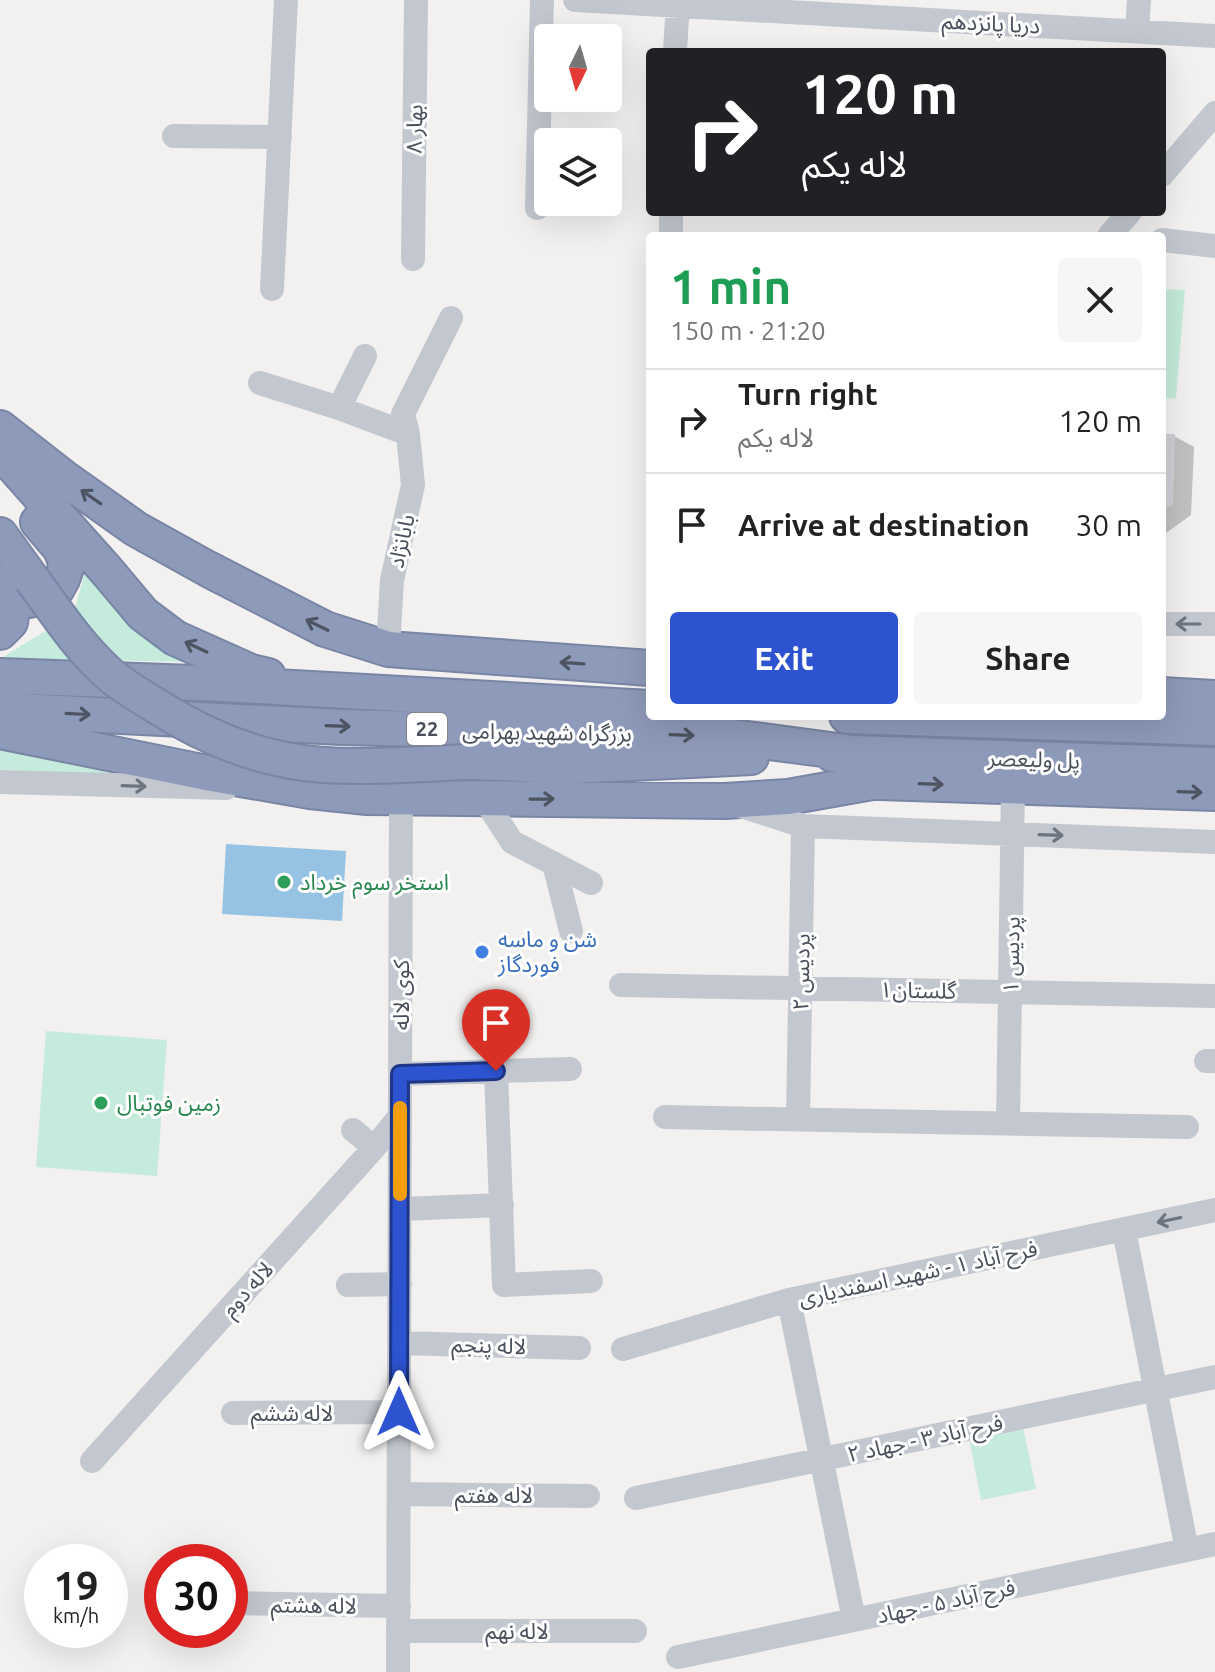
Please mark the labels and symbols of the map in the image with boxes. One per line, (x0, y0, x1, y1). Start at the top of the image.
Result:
street label: دریا پانزدهم (941, 7, 1041, 43)
north arrow (534, 24, 622, 112)
street label: بهار ۸ (401, 104, 428, 154)
one-way arrow (80, 489, 102, 505)
street label: بابانژاد (382, 512, 420, 570)
one-way arrow (1176, 616, 1202, 632)
one-way arrow (305, 617, 329, 632)
one-way arrow (184, 639, 208, 654)
one-way arrow (559, 655, 586, 670)
one-way arrow (64, 707, 91, 722)
road number: 22 (407, 713, 447, 745)
street label: بزرگراه شهید بهرامی (462, 718, 632, 747)
one-way arrow (324, 719, 351, 734)
one-way arrow (668, 728, 695, 743)
street label: پل ولیعصر (986, 744, 1081, 776)
one-way arrow (917, 777, 944, 792)
one-way arrow (120, 778, 147, 793)
one-way arrow (1176, 785, 1203, 800)
one-way arrow (528, 791, 555, 807)
one-way arrow (1037, 828, 1064, 843)
place label: استخر سوم خرداد (300, 869, 449, 899)
marker: استخر سوم خرداد (275, 873, 293, 891)
street label: پردیس ۱ (997, 916, 1027, 994)
place label: شن و ماسه فوردگاز (497, 926, 597, 978)
street label: پردیس ۲ (787, 933, 817, 1011)
marker: شن و ماسه فوردگاز (473, 943, 491, 961)
street label: کوی لاله (388, 959, 414, 1030)
street label: گلستان۱ (879, 976, 957, 1004)
pin (462, 989, 530, 1071)
place label: زمین فوتبال (117, 1090, 221, 1117)
marker: زمین فوتبال (92, 1094, 110, 1112)
one-way arrow (1157, 1213, 1183, 1228)
street label: فرح آباد ۱ - شهید اسفندیاری (796, 1235, 1041, 1315)
street label: لاله دوم (216, 1256, 281, 1325)
street label: لاله پنجم (451, 1331, 527, 1363)
position arrow (357, 1370, 441, 1454)
street label: لاله ششم (251, 1400, 333, 1430)
street label: فرح آباد ۳ - جهاد ۲ (845, 1409, 1006, 1471)
street label: لاله هفتم (455, 1482, 533, 1512)
speed limit sign: 30 (144, 1544, 248, 1648)
street label: فرح آباد ۵ - جهاد (874, 1574, 1018, 1632)
street label: لاله هشتم (271, 1591, 357, 1623)
street label: لاله نهم (485, 1618, 549, 1648)

